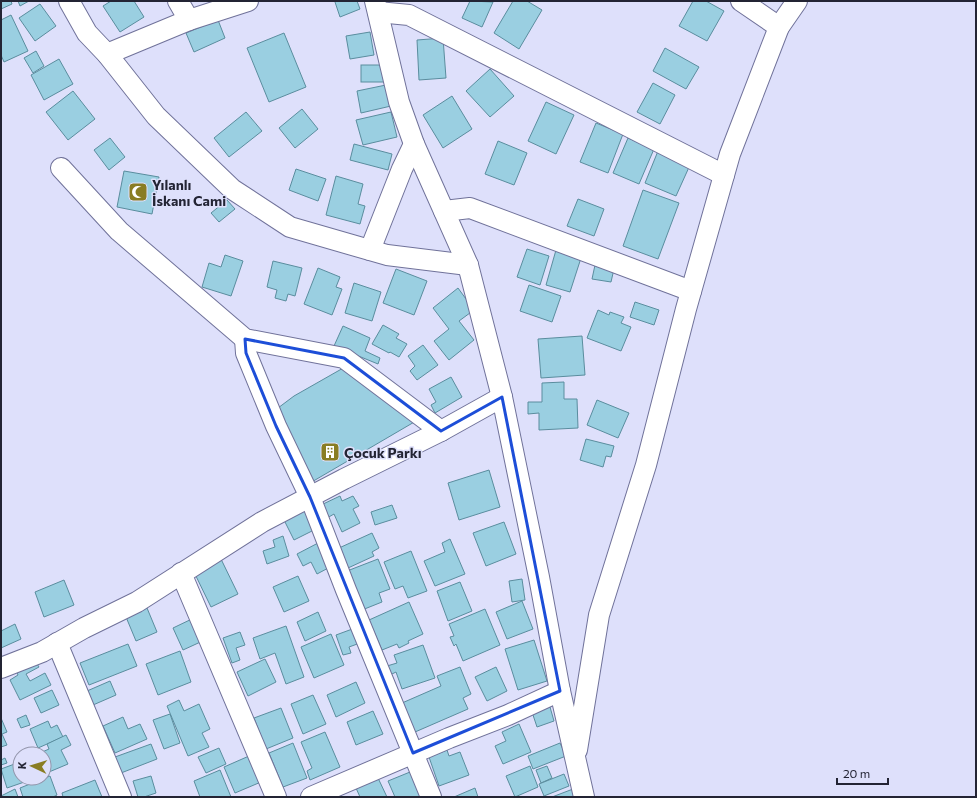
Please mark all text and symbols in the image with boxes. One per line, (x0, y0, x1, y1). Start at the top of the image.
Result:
place label: Yılanlı İskanı Cami (152, 176, 226, 209)
mosque icon: Yılanlı İskanı Cami (127, 181, 149, 203)
building icon: Çocuk Parkı (319, 441, 341, 463)
place label: Çocuk Parkı (344, 444, 422, 461)
north arrow (12, 746, 52, 786)
scale bar (837, 760, 888, 786)
text: K (15, 761, 28, 770)
text: 20 m (843, 766, 870, 780)

